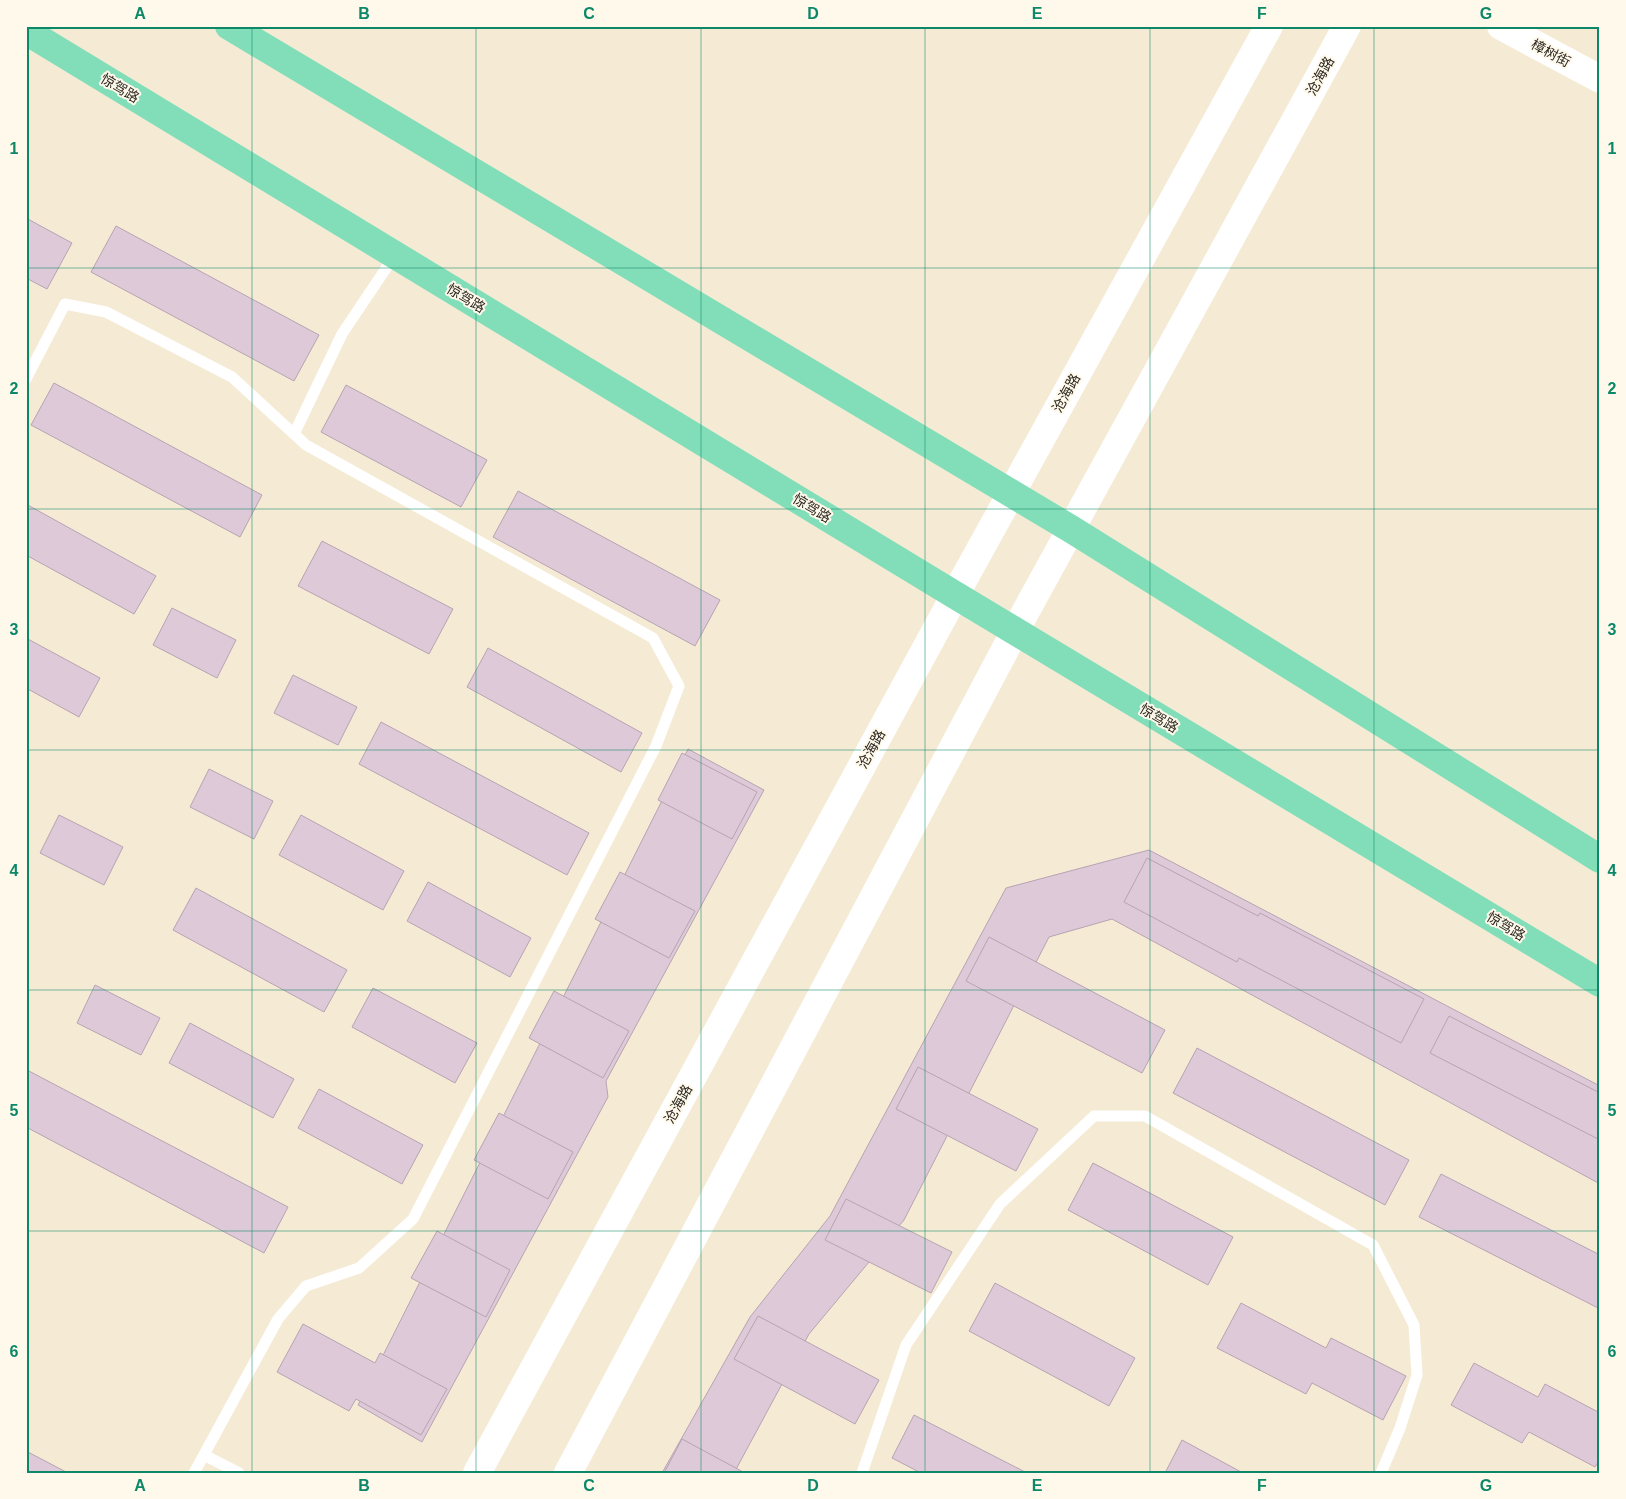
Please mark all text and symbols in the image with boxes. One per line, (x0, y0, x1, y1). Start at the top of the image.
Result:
text: A (134, 5, 146, 22)
text: B (358, 5, 370, 22)
text: C (583, 5, 595, 22)
text: D (807, 5, 819, 22)
text: E (1032, 5, 1043, 22)
text: F (1257, 5, 1267, 22)
text: G (1480, 5, 1492, 22)
street label: 樟树街 (1529, 36, 1573, 70)
street label: 沧海路 (1303, 54, 1337, 98)
street label: 惊驾路 (98, 70, 142, 106)
text: 1 (10, 140, 19, 157)
text: 1 (1608, 140, 1617, 157)
street label: 惊驾路 (444, 280, 488, 316)
street label: 沧海路 (1049, 371, 1083, 415)
text: 2 (10, 380, 19, 397)
text: 2 (1608, 380, 1617, 397)
street label: 惊驾路 (790, 490, 834, 526)
text: 3 (10, 621, 19, 638)
text: 3 (1608, 621, 1617, 638)
street label: 惊驾路 (1137, 700, 1181, 736)
street label: 沧海路 (854, 727, 888, 771)
text: 4 (10, 862, 19, 879)
text: 4 (1608, 862, 1617, 879)
street label: 惊驾路 (1484, 908, 1528, 944)
street label: 沧海路 (661, 1082, 695, 1126)
text: 5 (10, 1102, 19, 1119)
text: 5 (1608, 1102, 1617, 1119)
text: 6 (10, 1343, 19, 1360)
text: 6 (1608, 1343, 1617, 1360)
text: A (134, 1477, 146, 1494)
text: B (358, 1477, 370, 1494)
text: C (583, 1477, 595, 1494)
text: D (807, 1477, 819, 1494)
text: E (1032, 1477, 1043, 1494)
text: F (1257, 1477, 1267, 1494)
text: G (1480, 1477, 1492, 1494)

